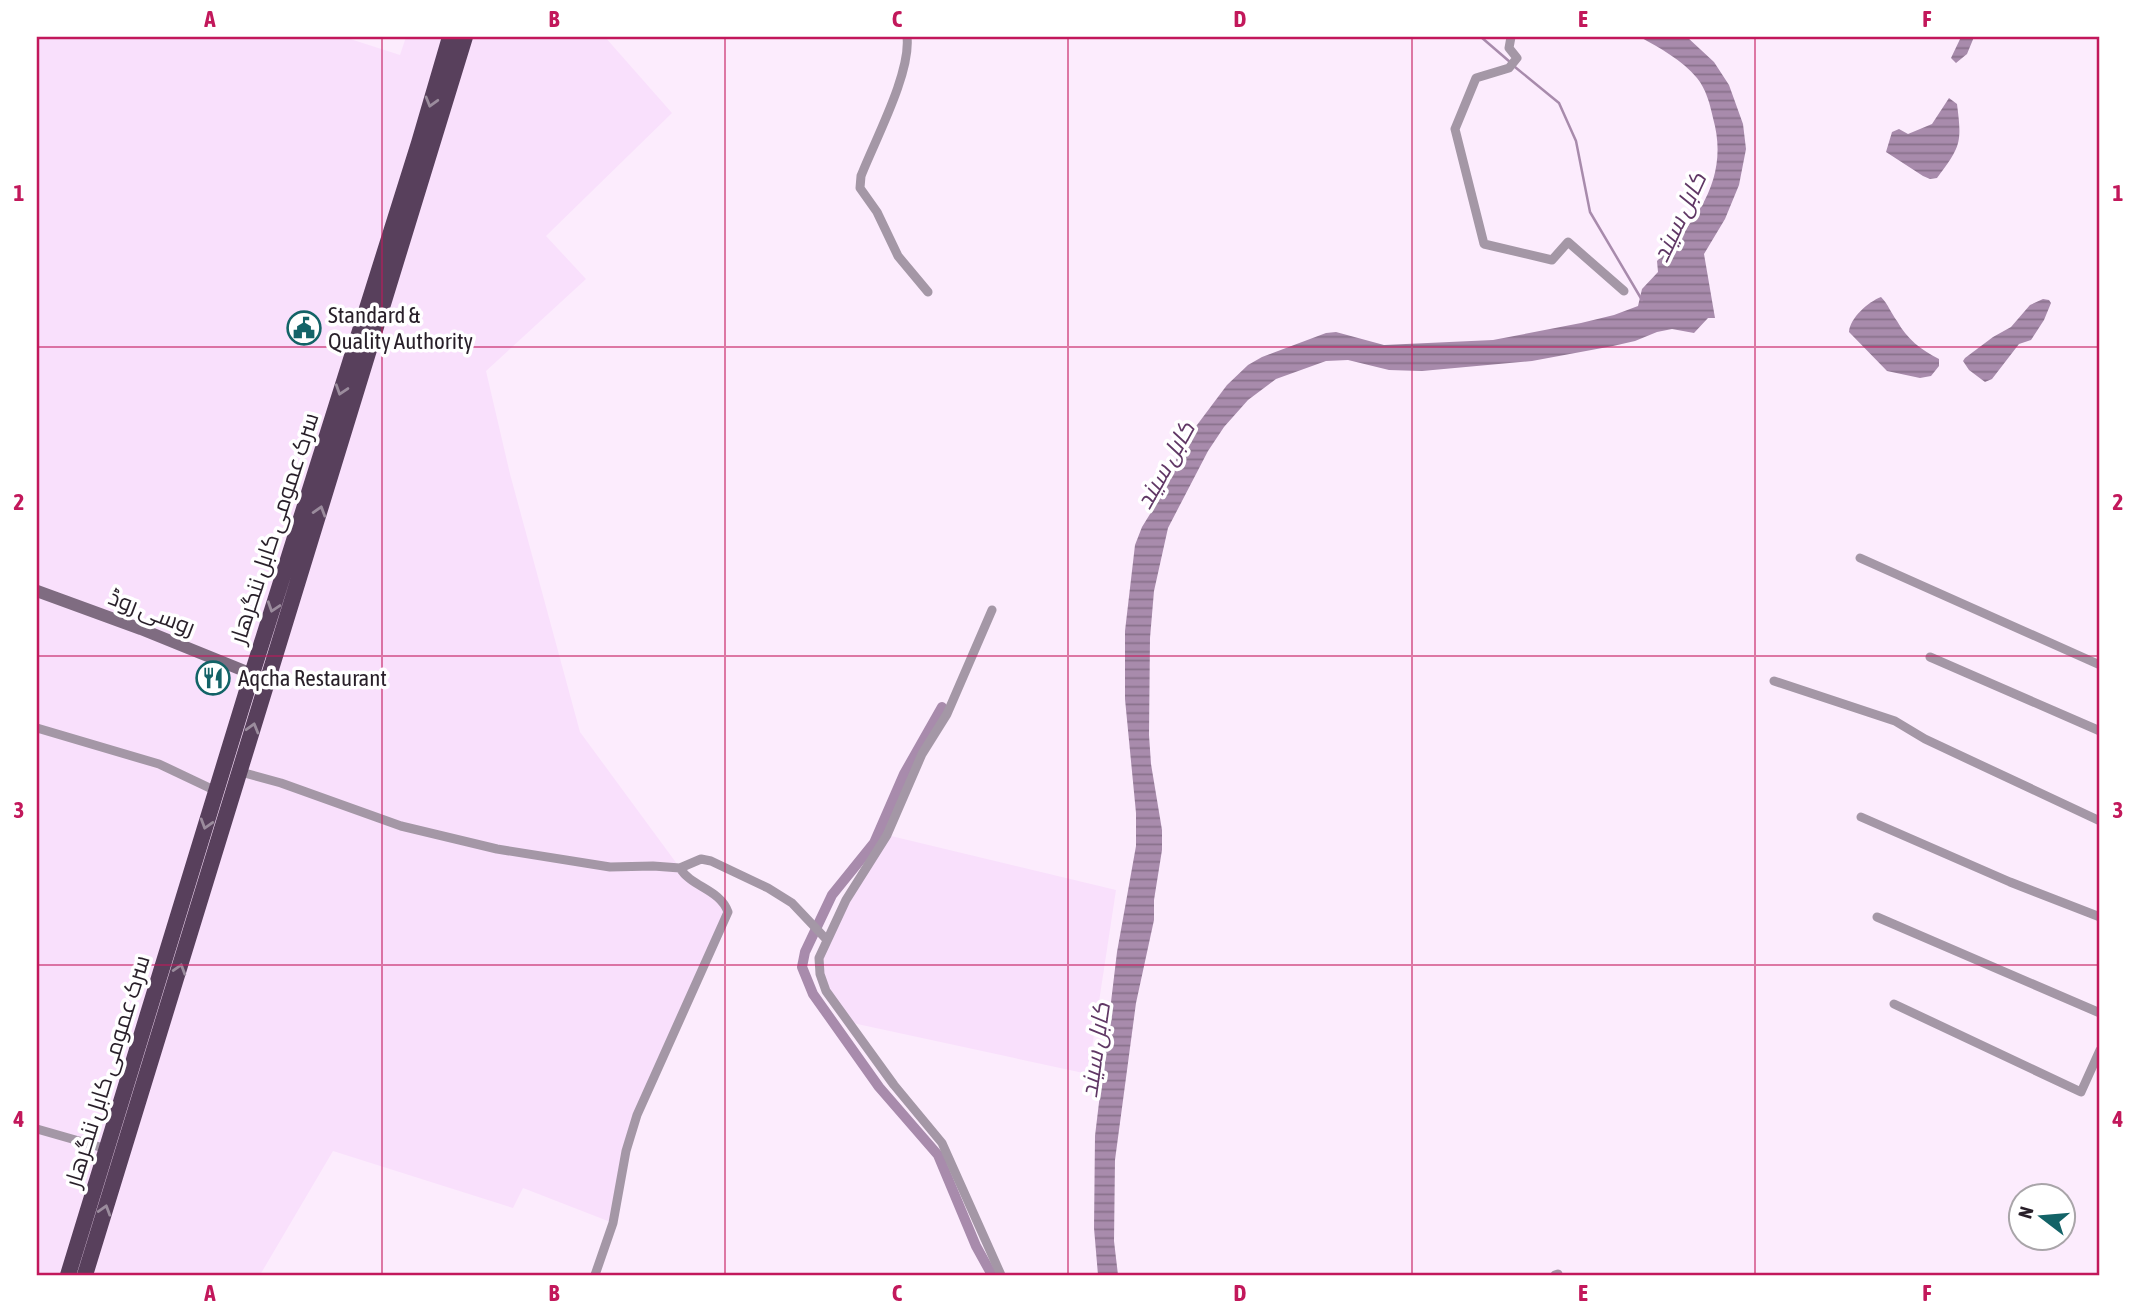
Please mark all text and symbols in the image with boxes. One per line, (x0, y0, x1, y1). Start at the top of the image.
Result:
text: A (203, 6, 216, 32)
text: B (549, 6, 560, 32)
text: C (892, 6, 903, 32)
text: D (1234, 6, 1247, 32)
text: E (1578, 6, 1588, 32)
text: F (1922, 6, 1932, 32)
one-way arrow (424, 96, 439, 108)
water label: کابل سيند (1647, 168, 1712, 266)
text: 1 (14, 180, 25, 206)
text: 1 (2113, 180, 2124, 206)
place label: Standard & Quality Authority (328, 302, 473, 354)
public building icon: Standard & Quality Authority (285, 309, 323, 347)
one-way arrow (335, 383, 350, 395)
street label: سرک عمومی کابل ننگرهار (224, 409, 325, 649)
water label: کابل سيند (1130, 417, 1201, 514)
text: 2 (14, 489, 24, 515)
text: 2 (2113, 489, 2123, 515)
one-way arrow (311, 505, 326, 517)
street label: روسی روڈ (105, 584, 199, 641)
one-way arrow (266, 600, 281, 612)
restaurant icon: Aqcha Restaurant (194, 659, 232, 697)
place label: Aqcha Restaurant (238, 665, 387, 691)
one-way arrow (245, 722, 259, 734)
text: 3 (14, 797, 24, 823)
text: 3 (2113, 797, 2123, 823)
one-way arrow (199, 818, 214, 830)
street label: سرک عمومی کابل ننگرهار (59, 952, 156, 1192)
one-way arrow (172, 964, 187, 976)
water label: کابل سيند (1075, 1001, 1116, 1099)
text: 4 (13, 1106, 25, 1132)
text: 4 (2112, 1106, 2124, 1132)
north arrow (2008, 1182, 2078, 1252)
one-way arrow (97, 1204, 112, 1216)
text: N (2014, 1204, 2038, 1221)
text: A (203, 1280, 216, 1306)
text: B (549, 1280, 560, 1306)
text: C (892, 1280, 903, 1306)
text: D (1234, 1280, 1247, 1306)
text: E (1578, 1280, 1588, 1306)
text: F (1922, 1280, 1932, 1306)

